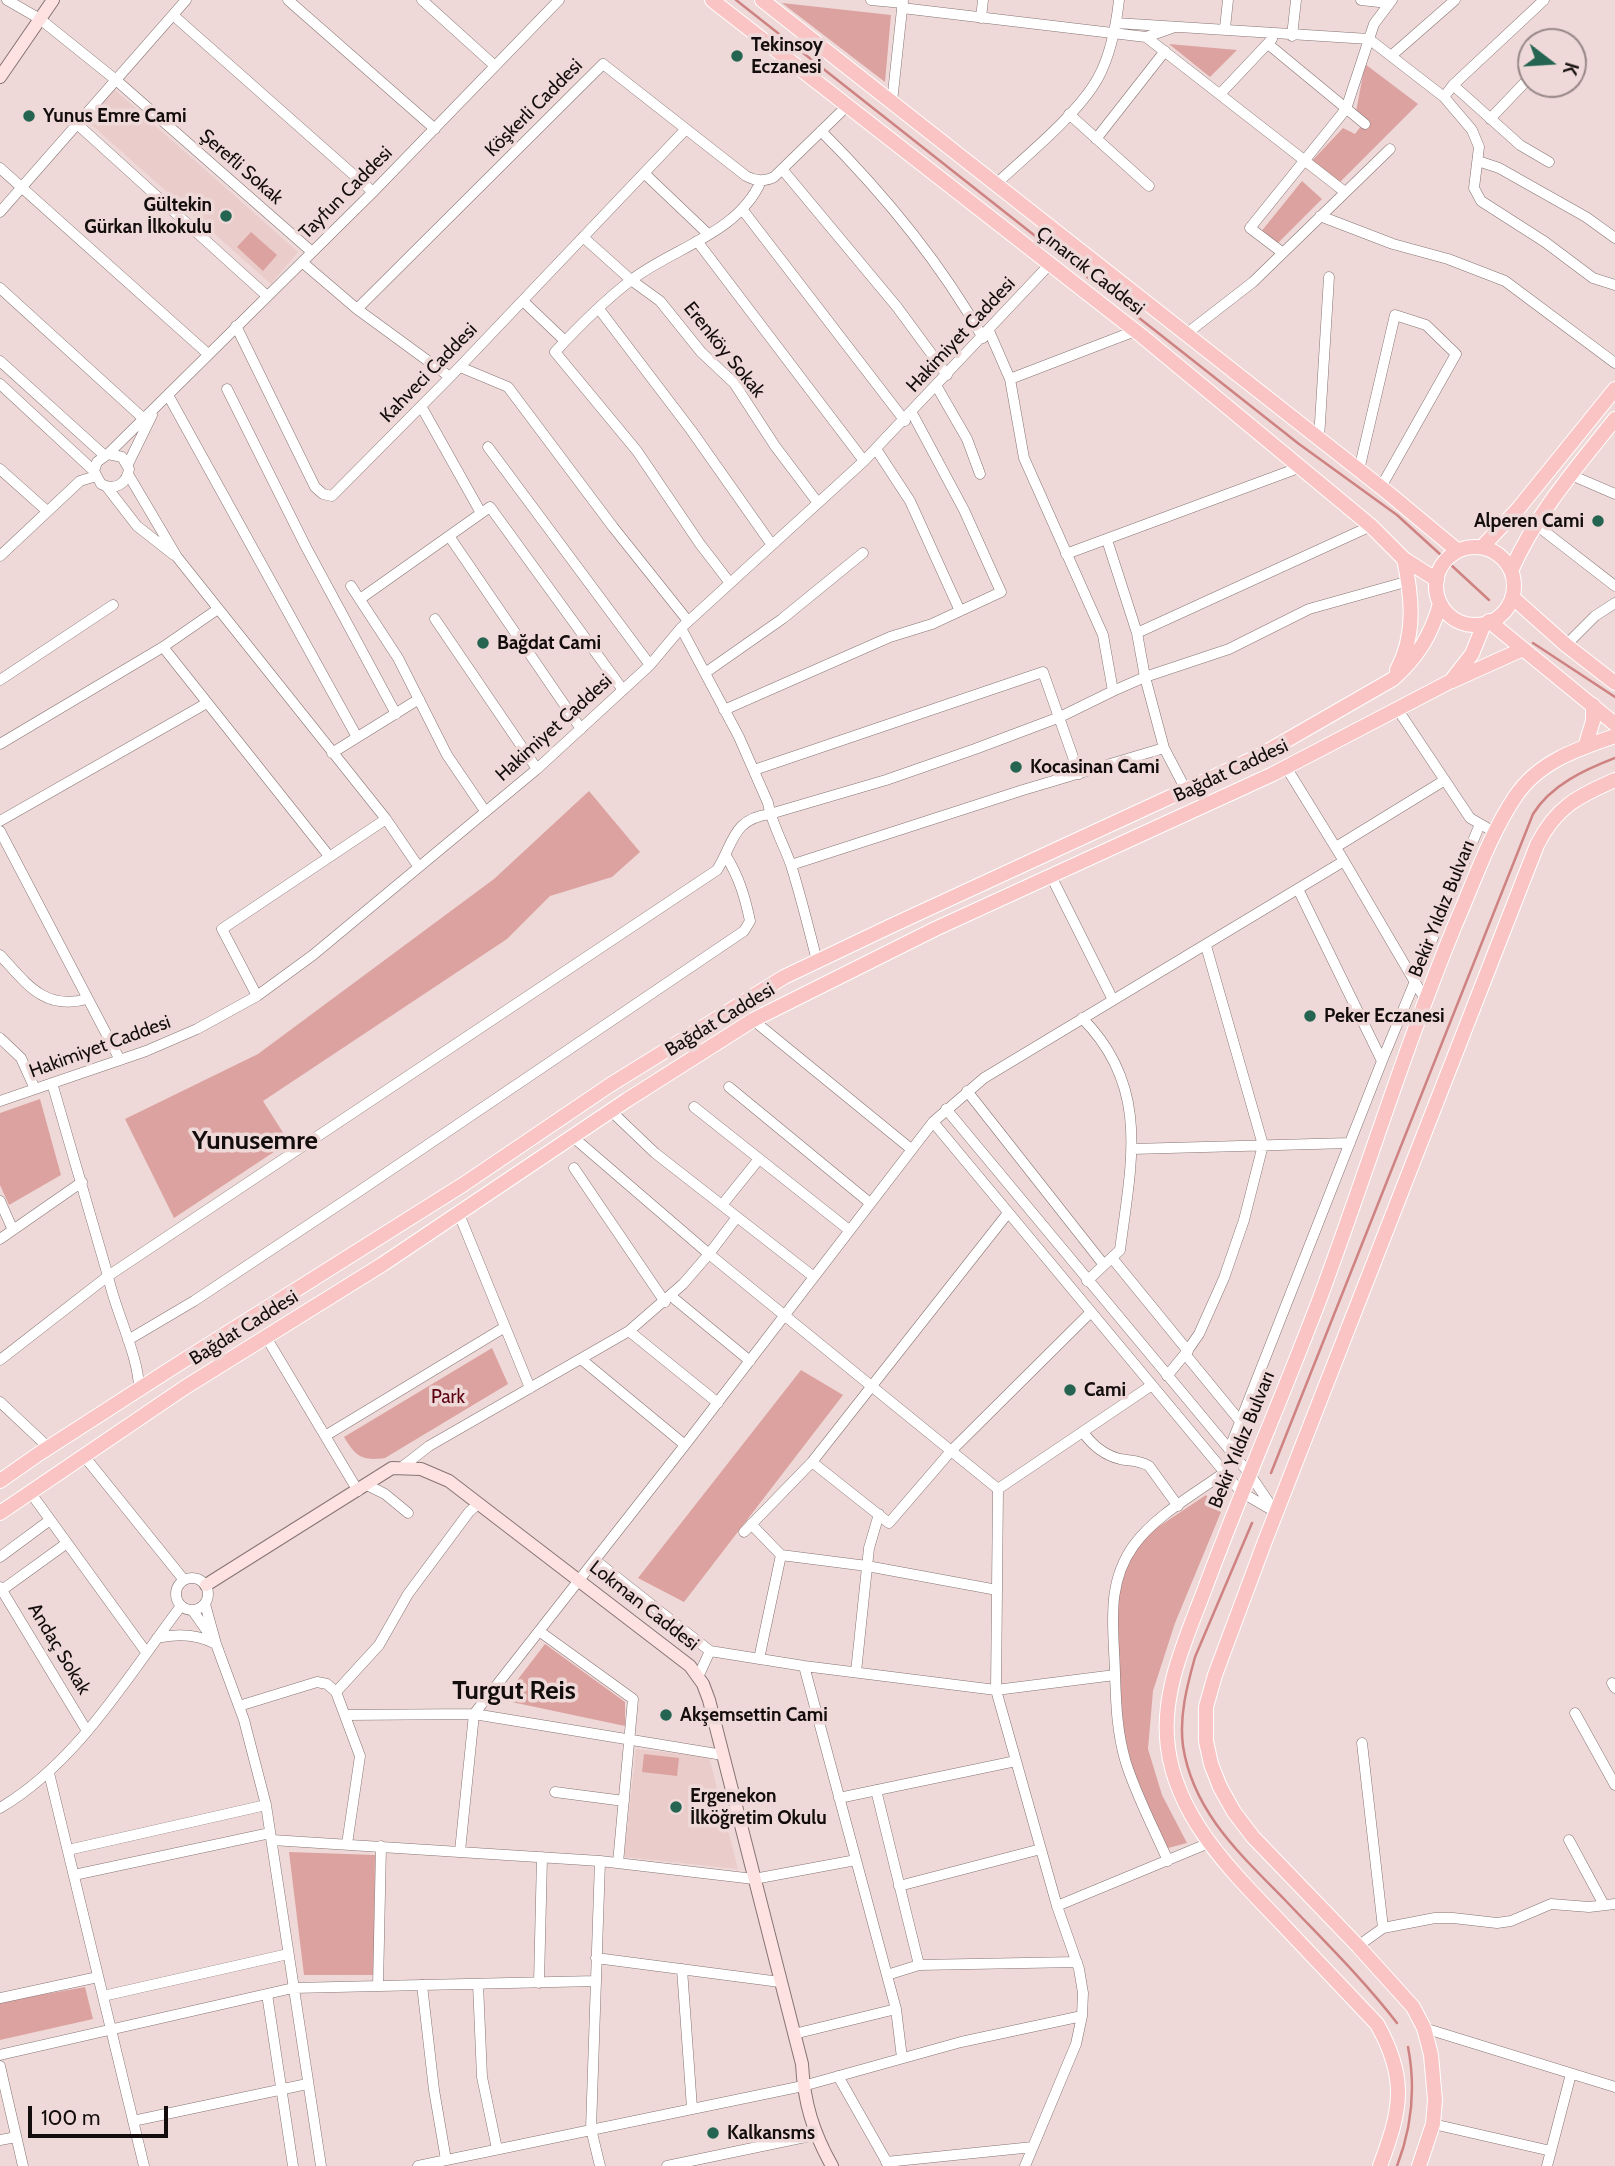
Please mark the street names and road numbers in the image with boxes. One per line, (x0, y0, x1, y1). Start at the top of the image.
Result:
street label: Köşkerli Caddesi (480, 54, 588, 162)
street label: Şerefli Sokak (195, 125, 287, 209)
street label: Tayfun Caddesi (295, 142, 397, 244)
street label: Çınarcık Caddesi (1031, 222, 1149, 320)
street label: Hakimiyet Caddesi (902, 273, 1020, 397)
street label: Erenköy Sokak (679, 298, 769, 402)
street label: Kahveci Caddesi (376, 319, 482, 427)
street label: Hakimiyet Caddesi (491, 670, 617, 786)
street label: Bağdat Caddesi (1170, 735, 1292, 807)
street label: Bekir Yıldız Bulvarı (1404, 837, 1480, 981)
street label: Bağdat Caddesi (661, 978, 779, 1062)
street label: Hakimiyet Caddesi (26, 1011, 174, 1083)
street label: Bağdat Caddesi (186, 1286, 302, 1370)
street label: Bekir Yıldız Bulvarı (1204, 1368, 1280, 1512)
street label: Lokman Caddesi (585, 1556, 703, 1656)
street label: Andaç Sokak (23, 1599, 95, 1699)

